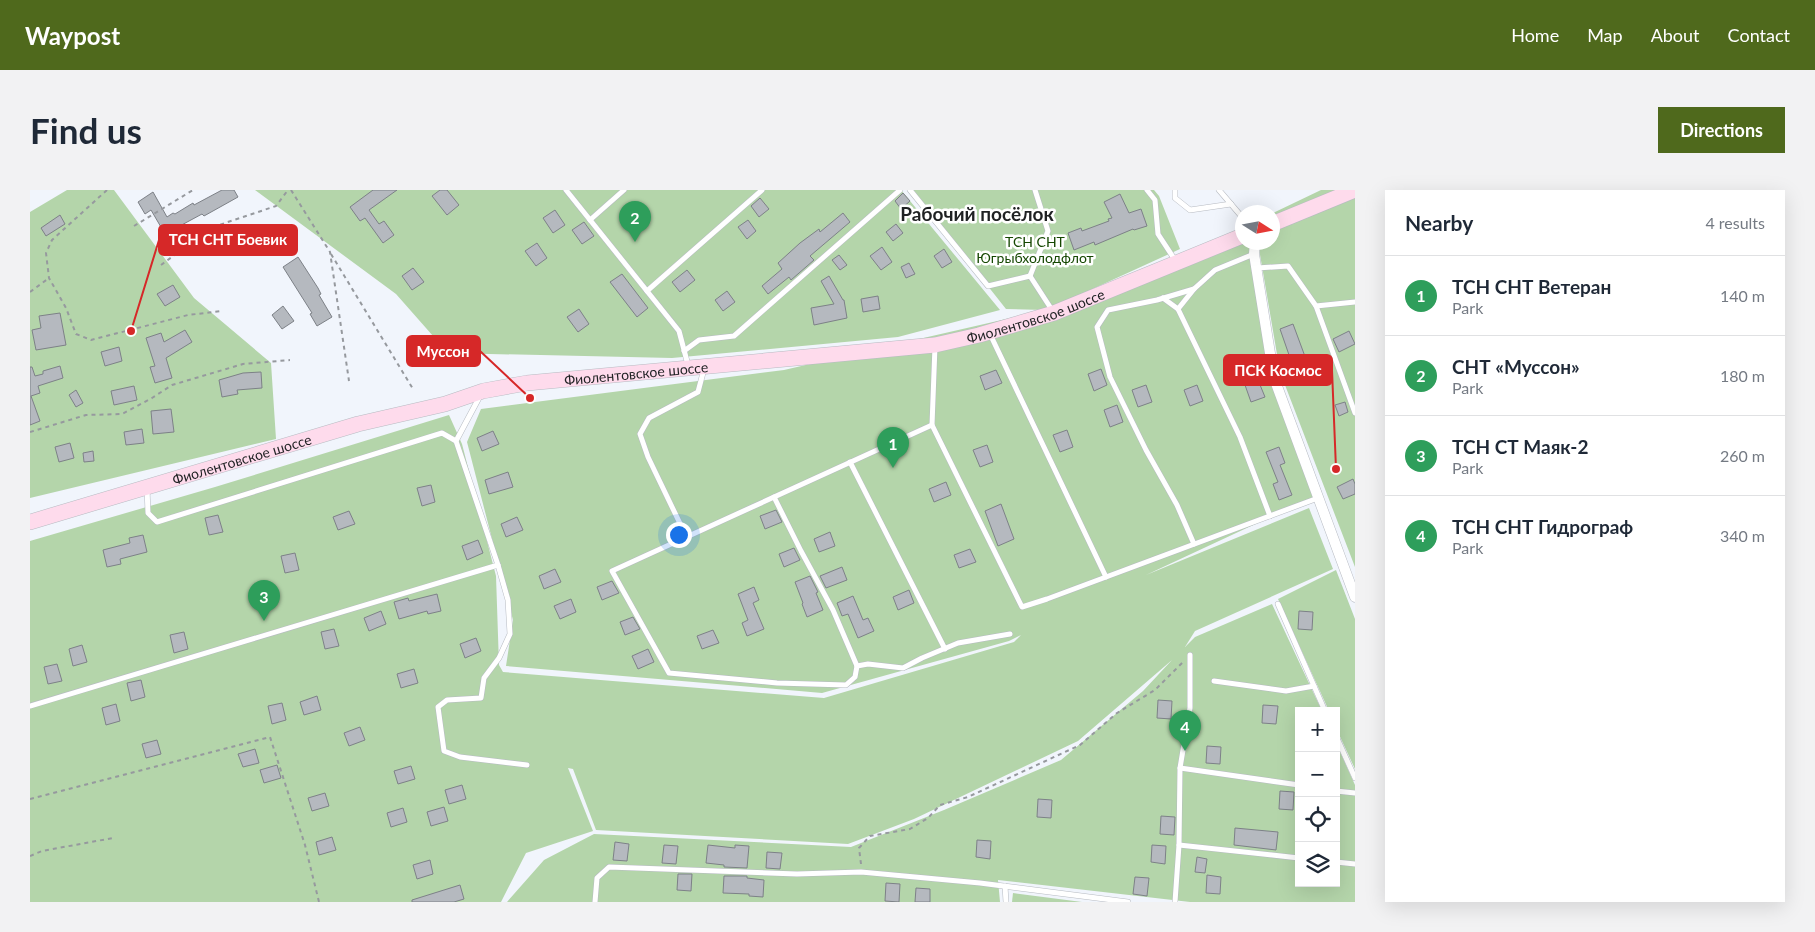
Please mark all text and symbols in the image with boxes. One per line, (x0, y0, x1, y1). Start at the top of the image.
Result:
text: Waypost (25, 21, 120, 50)
text: Home (1511, 24, 1559, 46)
text: Map (1587, 24, 1623, 46)
text: About (1651, 24, 1700, 46)
text: Contact (1728, 24, 1790, 46)
button: Directions (1658, 107, 1785, 153)
text: Find us (30, 109, 142, 151)
pin: 2 (619, 201, 651, 242)
district label: Рабочий посёлок (900, 202, 1054, 225)
north arrow (1235, 205, 1280, 250)
text: Nearby (1405, 210, 1473, 235)
text: 4 results (1705, 213, 1765, 232)
callout: ТСН СНТ Боевик (159, 225, 297, 255)
text: ТСН СНТ Боевик (169, 230, 288, 248)
park label: ТСН СНТ Югрыбхолодфлот (976, 233, 1094, 266)
text: ТСН СНТ Ветеран (1452, 275, 1611, 298)
street label: Фиолентовское шоссе (965, 285, 1107, 346)
text: 1 (1416, 286, 1426, 305)
text: 140 m (1720, 286, 1765, 305)
text: Park (1452, 298, 1483, 317)
callout: Муссон (407, 336, 480, 366)
text: Муссон (416, 342, 470, 360)
callout: ПСК Космос (1224, 355, 1332, 385)
text: СНТ «Муссон» (1452, 355, 1580, 378)
street label: Фиолентовское шоссе (563, 358, 709, 388)
text: ПСК Космос (1234, 361, 1322, 379)
text: 2 (1416, 366, 1426, 385)
text: 180 m (1720, 366, 1765, 385)
text: Park (1452, 378, 1483, 397)
pin: 1 (877, 427, 909, 468)
street label: Фиолентовское шоссе (170, 430, 313, 488)
text: ТСН СТ Маяк-2 (1452, 435, 1588, 458)
text: 3 (1416, 446, 1426, 465)
text: 260 m (1720, 446, 1765, 465)
text: Park (1452, 458, 1483, 477)
text: ТСН СНТ Гидрограф (1452, 515, 1633, 538)
your location (666, 522, 692, 548)
text: 4 (1416, 526, 1426, 545)
text: 340 m (1720, 526, 1765, 545)
text: Park (1452, 538, 1483, 557)
pin: 3 (248, 580, 280, 621)
map controls (1295, 707, 1340, 887)
button: + (1295, 707, 1340, 752)
pin: 4 (1169, 710, 1201, 751)
button: − (1295, 752, 1340, 797)
button: locate (1295, 797, 1340, 842)
button: layers (1295, 842, 1340, 887)

